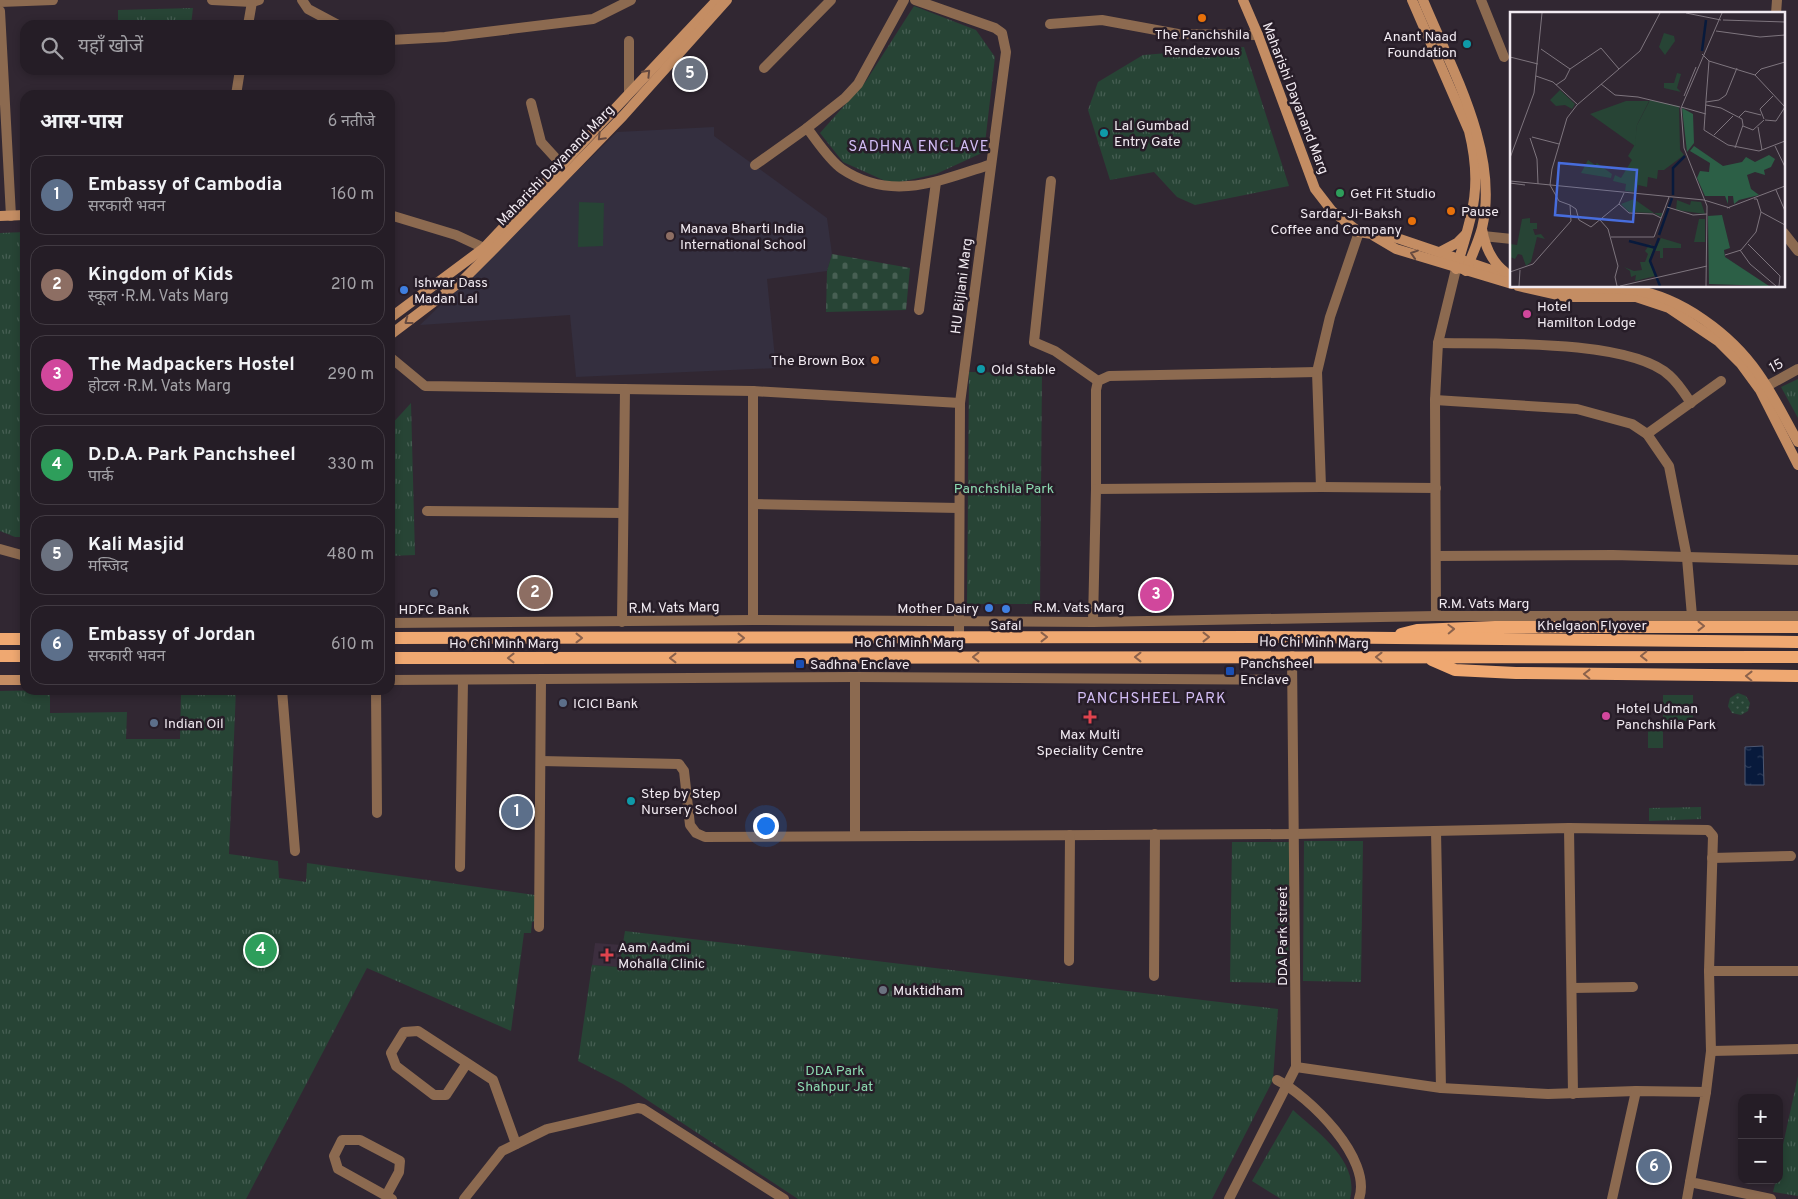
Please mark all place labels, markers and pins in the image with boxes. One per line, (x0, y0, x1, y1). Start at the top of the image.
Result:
marker: The Panchshila Rendezvous (1196, 12, 1208, 24)
place label: The Panchshila Rendezvous (1154, 27, 1250, 60)
place label: Anant Naad Foundation (1383, 29, 1457, 62)
marker: Anant Naad Foundation (1461, 38, 1473, 50)
pin: 5 (674, 55, 706, 93)
place label: Lal Gumbad Entry Gate (1114, 118, 1189, 151)
marker: Lal Gumbad Entry Gate (1098, 127, 1110, 139)
place label: Get Fit Studio (1350, 186, 1436, 203)
marker: Get Fit Studio (1334, 187, 1346, 199)
place label: Pause (1461, 204, 1499, 221)
marker: Pause (1445, 205, 1457, 217)
place label: Sardar-Ji-Baksh Coffee and Company (1270, 206, 1402, 239)
marker: Sardar-Ji-Baksh Coffee and Company (1406, 215, 1418, 227)
place label: Manava Bharti India International School (680, 221, 806, 254)
marker: Manava Bharti India International School (664, 230, 676, 242)
place label: Ishwar Dass Madan Lal (414, 275, 488, 308)
marker: Ishwar Dass Madan Lal (398, 284, 410, 296)
place label: Hotel Hamilton Lodge (1537, 299, 1636, 332)
marker: Hotel Hamilton Lodge (1521, 308, 1533, 320)
place label: The Brown Box (771, 353, 865, 370)
marker: The Brown Box (869, 354, 881, 366)
place label: Old Stable (991, 362, 1056, 379)
marker: Old Stable (975, 363, 987, 375)
pin: 2 (519, 574, 551, 612)
pin: 3 (1140, 576, 1172, 614)
marker: HDFC Bank (428, 587, 440, 599)
place label: Mother Dairy (897, 601, 979, 618)
place label: HDFC Bank (398, 602, 470, 619)
marker: Mother Dairy (983, 602, 995, 614)
marker: Safal (1000, 603, 1012, 615)
place label: Safal (990, 618, 1022, 635)
place label: Panchsheel Enclave (1240, 656, 1313, 689)
place label: Sadhna Enclave (810, 657, 910, 674)
marker: Sadhna Enclave (794, 658, 806, 670)
marker: Panchsheel Enclave (1224, 665, 1236, 677)
place label: ICICI Bank (573, 696, 638, 713)
marker: ICICI Bank (557, 697, 569, 709)
place label: Hotel Udman Panchshila Park (1616, 701, 1716, 734)
marker: Max Multi Speciality Centre (1083, 710, 1097, 724)
marker: Hotel Udman Panchshila Park (1600, 710, 1612, 722)
place label: Indian Oil (164, 716, 224, 733)
marker: Indian Oil (148, 717, 160, 729)
place label: Max Multi Speciality Centre (1036, 727, 1144, 760)
place label: Step by Step Nursery School (641, 786, 737, 819)
pin: 1 (501, 793, 533, 831)
marker: Step by Step Nursery School (625, 795, 637, 807)
pin: 4 (245, 931, 277, 969)
place label: Aam Aadmi Mohalla Clinic (618, 940, 705, 973)
marker: Aam Aadmi Mohalla Clinic (600, 948, 614, 962)
place label: Muktidham (893, 983, 963, 1000)
marker: Muktidham (877, 984, 889, 996)
pin: 6 (1638, 1148, 1670, 1186)

